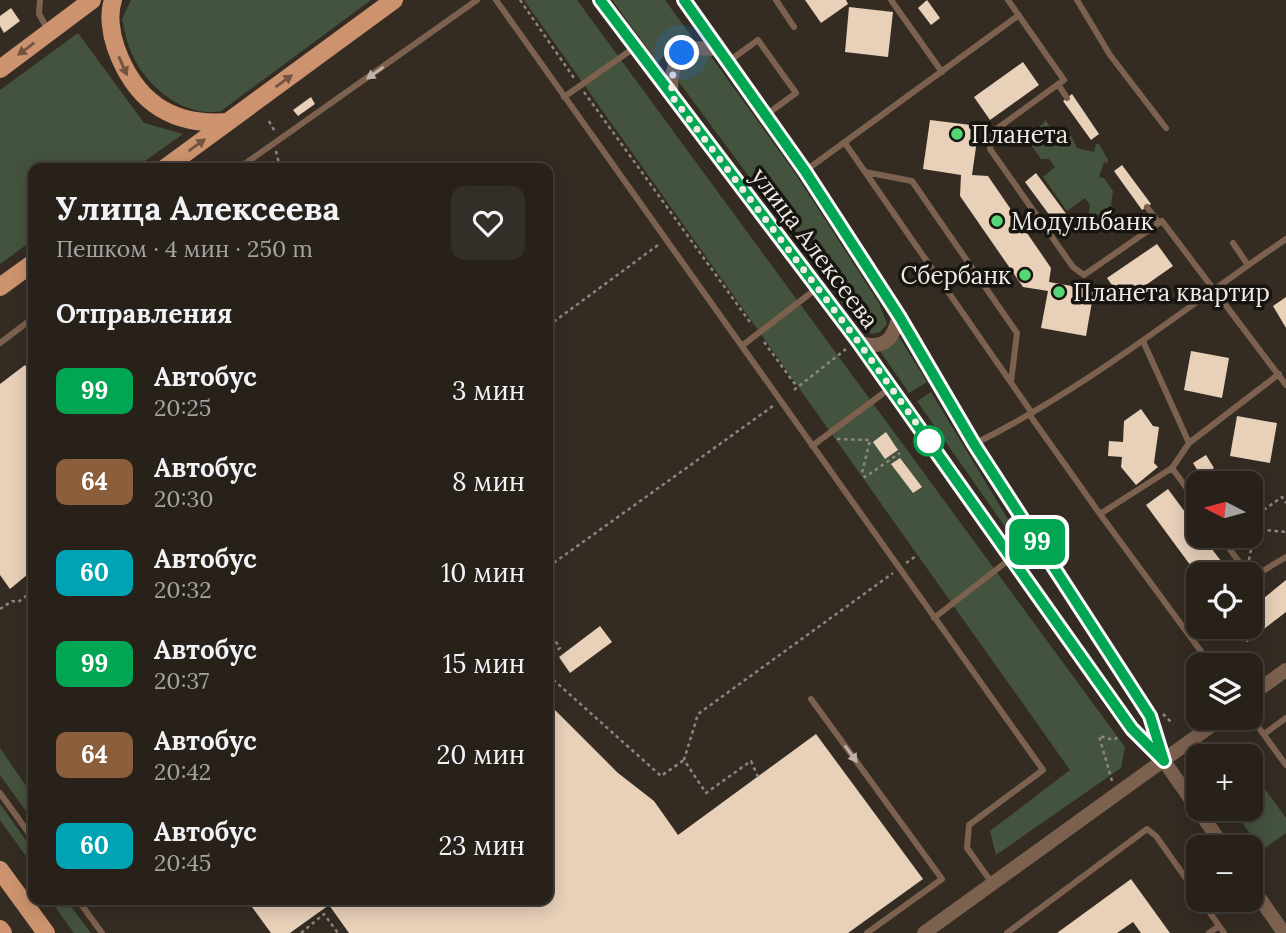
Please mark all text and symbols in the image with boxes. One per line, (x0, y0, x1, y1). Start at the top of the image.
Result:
your location (664, 35, 699, 70)
one-way arrow (17, 42, 36, 56)
one-way arrow (118, 55, 129, 76)
one-way arrow (366, 66, 384, 80)
one-way arrow (275, 74, 293, 88)
place label: Планета (971, 119, 1068, 150)
marker: Планета (949, 126, 965, 142)
one-way arrow (188, 138, 206, 152)
street label: улица Алексеева (744, 161, 886, 335)
button: heart (451, 186, 525, 260)
text: Улица Алексеева (56, 187, 340, 229)
place label: Модульбанк (1011, 206, 1154, 237)
marker: Модульбанк (989, 213, 1005, 229)
text: Пешком · 4 мин · 250 m (56, 234, 313, 263)
place label: Сбербанк (901, 260, 1011, 291)
marker: Сбербанк (1017, 267, 1033, 283)
place label: Планета квартир (1073, 277, 1270, 308)
marker: Планета квартир (1051, 284, 1067, 300)
text: Отправления (56, 297, 232, 330)
text: Автобус (154, 360, 257, 393)
text: 3 мин (452, 374, 525, 407)
text: 99 (81, 375, 108, 406)
text: 20:25 (154, 393, 211, 422)
unlabelled marker (914, 426, 944, 456)
text: Автобус (154, 451, 257, 484)
text: 8 мин (452, 465, 525, 498)
text: 64 (81, 466, 108, 497)
north arrow (1186, 471, 1264, 548)
map controls (1186, 471, 1263, 912)
text: 20:30 (154, 484, 213, 513)
line badge: 99 (1006, 519, 1068, 565)
text: 99 (1023, 526, 1051, 557)
text: Автобус (154, 542, 257, 575)
text: 10 мин (441, 556, 525, 589)
text: 60 (80, 557, 109, 588)
button: locate (1186, 562, 1263, 639)
text: 20:32 (154, 575, 212, 604)
text: Автобус (154, 633, 257, 666)
text: 15 мин (443, 647, 525, 680)
text: 99 (81, 648, 108, 679)
button: layers (1186, 653, 1263, 730)
text: 20:37 (154, 666, 209, 695)
text: Автобус (154, 724, 257, 757)
text: 20 мин (436, 738, 525, 771)
text: 64 (81, 739, 108, 770)
button: + (1186, 744, 1263, 821)
one-way arrow (844, 745, 858, 763)
text: 20:42 (154, 757, 211, 786)
text: Автобус (154, 815, 257, 848)
text: 23 мин (438, 829, 525, 862)
text: 60 (80, 830, 109, 861)
button: − (1186, 835, 1263, 912)
text: 20:45 (154, 848, 211, 877)

